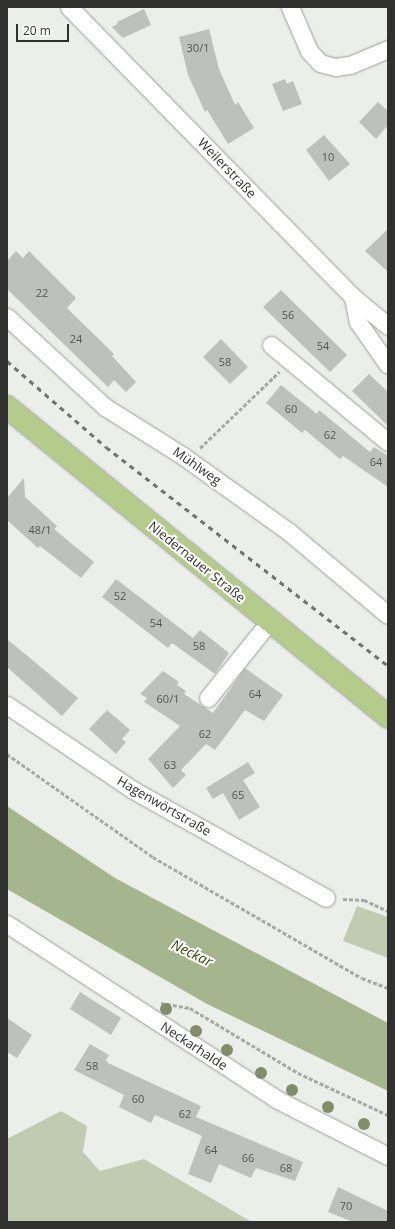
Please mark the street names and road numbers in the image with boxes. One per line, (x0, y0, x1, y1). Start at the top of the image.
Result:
street label: Weilerstraße (195, 135, 259, 201)
street label: Mühlweg (170, 444, 224, 488)
street label: Niedernauer Straße (146, 518, 248, 606)
street label: Hagenwörtstraße (114, 773, 214, 839)
street label: Neckarhalde (158, 1019, 230, 1073)

